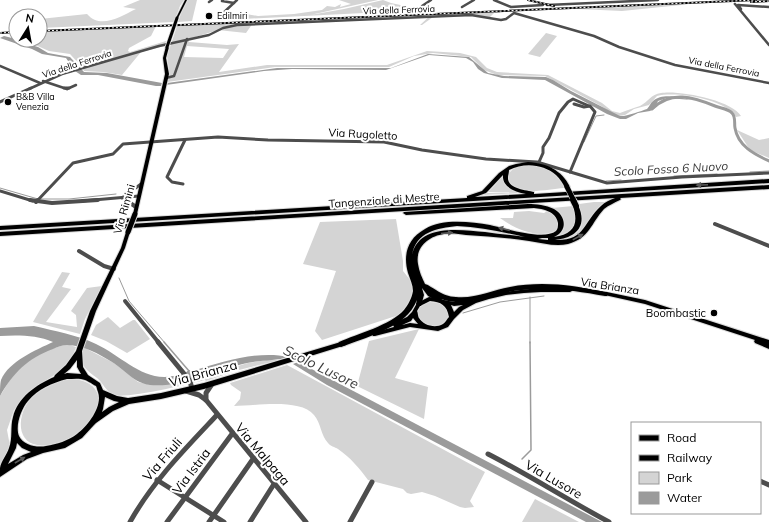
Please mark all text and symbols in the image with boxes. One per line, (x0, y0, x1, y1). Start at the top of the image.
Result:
street label: Via della Ferrovia (363, 3, 435, 16)
north arrow (8, 8, 48, 48)
place label: Edilmiri (217, 10, 247, 21)
text: N (24, 11, 35, 26)
marker: Edilmiri (204, 11, 214, 21)
street label: Via della Ferrovia (41, 47, 113, 80)
street label: Via della Ferrovia (688, 54, 761, 79)
place label: B&B Villa Venezia (16, 91, 55, 112)
marker: B&B Villa Venezia (3, 97, 13, 107)
street label: Via Rugoletto (328, 125, 398, 143)
water label: Scolo Fosso 6 Nuovo (613, 158, 729, 179)
street label: Via Rimini (110, 182, 138, 236)
one-way arrow (696, 182, 708, 189)
street label: Tangenziale di Mestre (328, 189, 440, 211)
one-way arrow (498, 226, 510, 232)
one-way arrow (441, 229, 453, 236)
one-way arrow (572, 234, 584, 241)
street label: Via Brianza (580, 274, 640, 298)
place label: Boombastic (646, 306, 707, 320)
marker: Boombastic (709, 308, 719, 318)
water label: Scolo Lusore (280, 341, 362, 393)
street label: Via Brianza (167, 356, 239, 390)
street label: Via Malpaga (232, 419, 294, 489)
legend (631, 422, 761, 514)
text: Road (667, 430, 696, 445)
street label: Via Friuli (139, 434, 185, 484)
street label: Via Istria (169, 445, 213, 497)
text: Railway (667, 450, 713, 465)
street label: Via Lusore (523, 456, 585, 502)
one-way arrow (14, 457, 26, 464)
text: Park (667, 470, 693, 485)
text: Water (667, 490, 703, 505)

